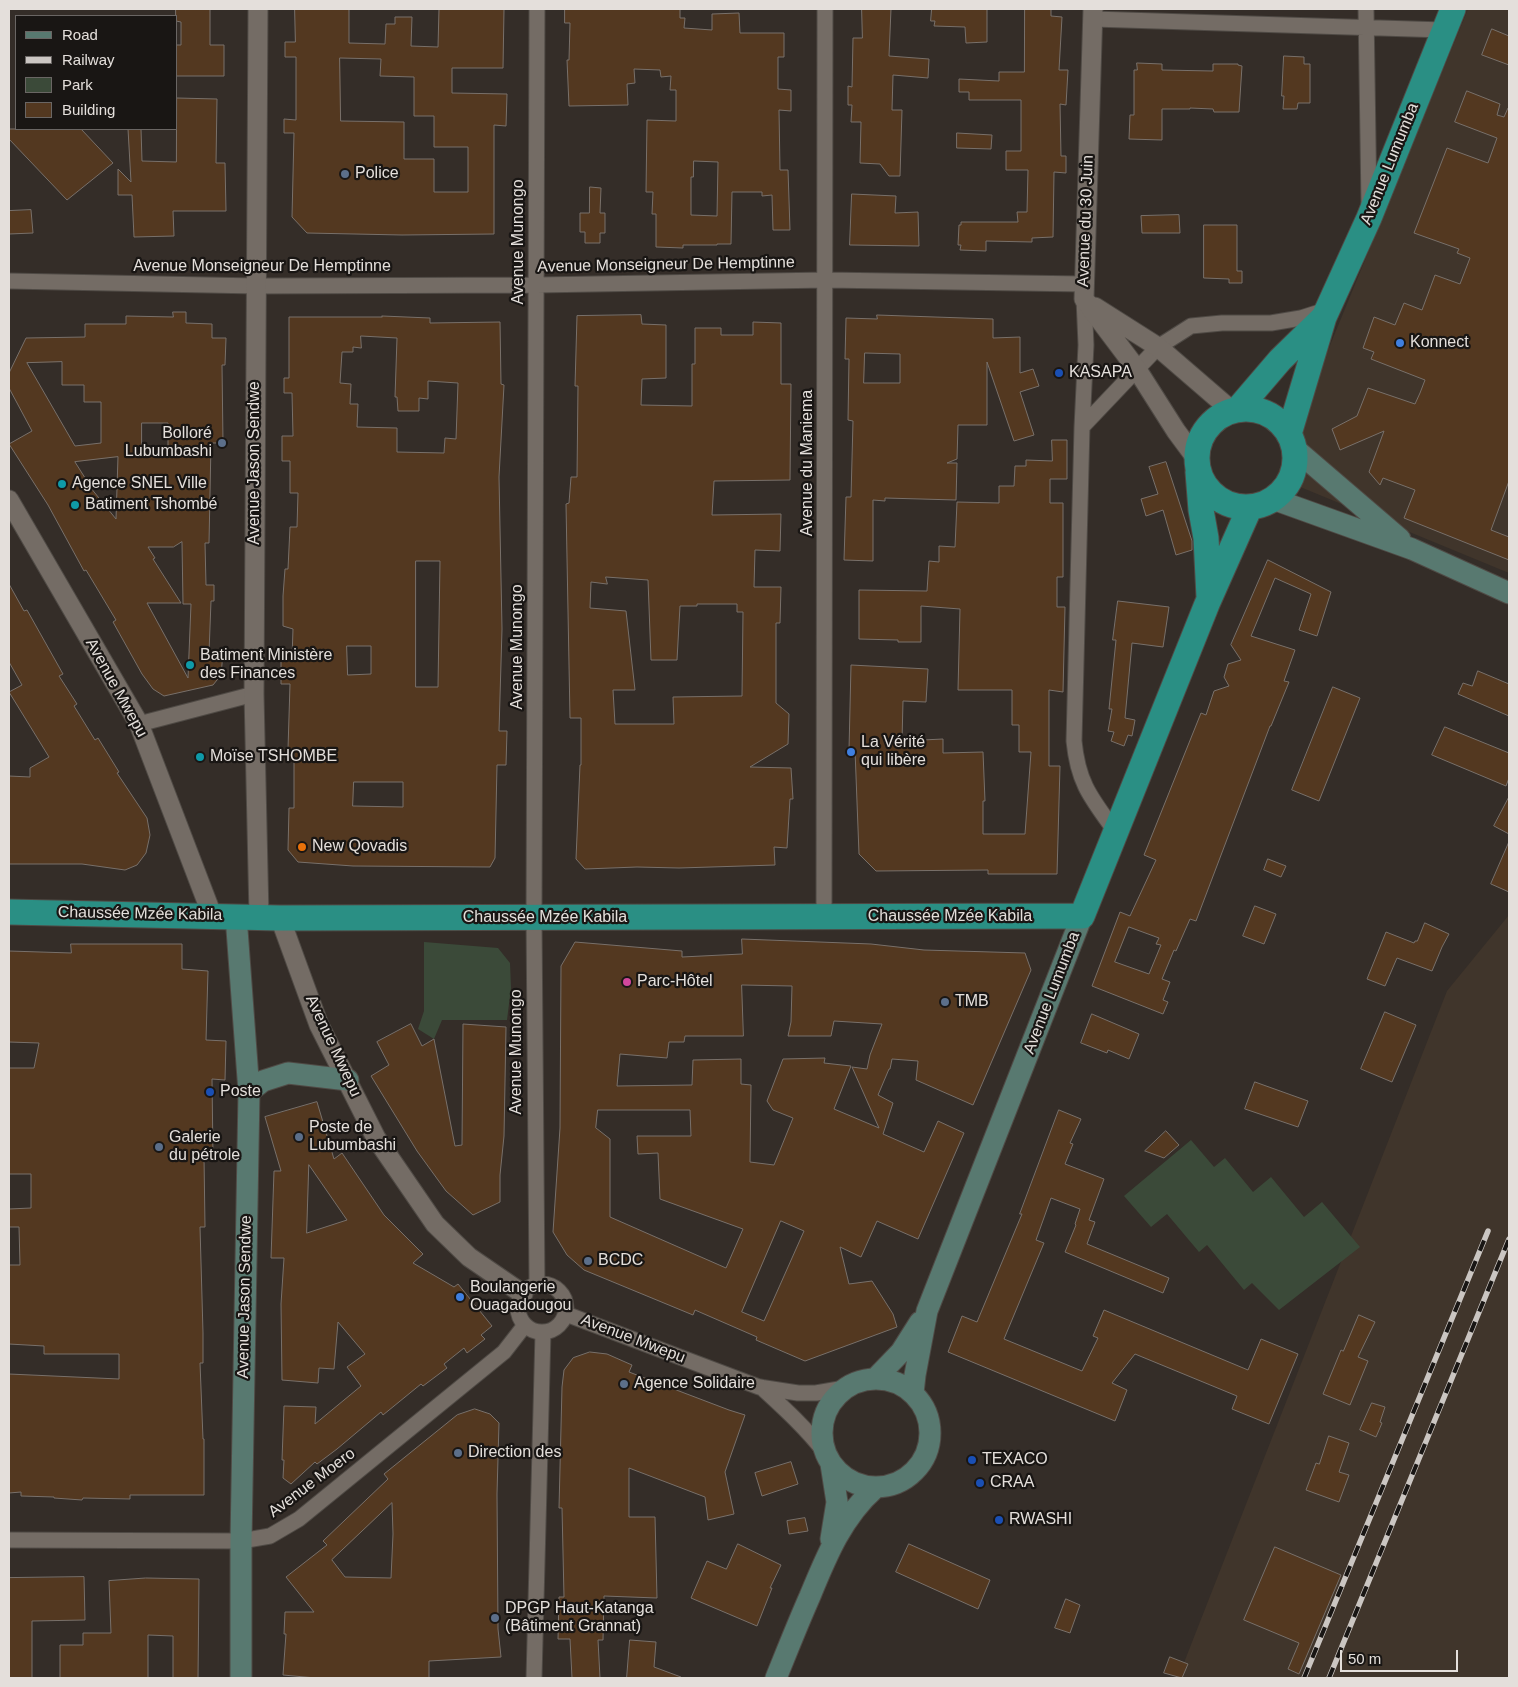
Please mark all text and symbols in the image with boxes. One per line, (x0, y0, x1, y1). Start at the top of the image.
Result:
legend (15, 15, 178, 130)
text: Road (62, 26, 98, 43)
text: Railway (62, 51, 115, 68)
text: Park (62, 76, 93, 93)
street label: Avenue Lumumba (1357, 100, 1423, 228)
text: Building (62, 101, 115, 118)
street label: Avenue du 30 Juin (1074, 155, 1098, 287)
place label: Police (355, 164, 399, 184)
marker: Police (339, 168, 351, 180)
street label: Avenue Munongo (509, 179, 529, 305)
street label: Avenue Monseigneur De Hemptinne (537, 253, 795, 277)
street label: Avenue Monseigneur De Hemptinne (133, 257, 391, 277)
place label: Konnect (1410, 333, 1469, 353)
marker: Konnect (1394, 337, 1406, 349)
place label: KASAPA (1069, 363, 1132, 383)
marker: KASAPA (1053, 367, 1065, 379)
street label: Avenue Jason Sendwe (245, 381, 265, 545)
street label: Avenue du Maniema (798, 390, 818, 536)
place label: Bolloré Lubumbashi (125, 424, 212, 462)
marker: Bolloré Lubumbashi (216, 437, 228, 449)
place label: Agence SNEL Ville (72, 474, 207, 494)
marker: Agence SNEL Ville (56, 478, 68, 490)
place label: Batiment Tshombé (85, 495, 218, 515)
marker: Batiment Tshombé (69, 499, 81, 511)
street label: Avenue Munongo (508, 584, 528, 710)
street label: Avenue Mwepu (81, 635, 151, 741)
place label: Batiment Ministère des Finances (200, 646, 332, 684)
marker: Batiment Ministère des Finances (184, 659, 196, 671)
place label: La Vérité qui libère (861, 733, 926, 771)
marker: La Vérité qui libère (845, 746, 857, 758)
place label: Moïse TSHOMBE (210, 747, 337, 767)
marker: Moïse TSHOMBE (194, 751, 206, 763)
place label: New Qovadis (312, 837, 407, 857)
marker: New Qovadis (296, 841, 308, 853)
street label: Chaussée Mzée Kabila (58, 903, 222, 925)
street label: Chaussée Mzée Kabila (868, 907, 1032, 927)
street label: Chaussée Mzée Kabila (463, 908, 627, 928)
street label: Avenue Lumumba (1020, 929, 1084, 1057)
place label: Parc-Hôtel (637, 972, 713, 992)
marker: Parc-Hôtel (621, 976, 633, 988)
street label: Avenue Munongo (507, 989, 527, 1115)
street label: Avenue Mwepu (301, 992, 365, 1100)
place label: TMB (955, 992, 989, 1012)
marker: TMB (939, 996, 951, 1008)
place label: Poste (220, 1082, 261, 1102)
marker: Poste (204, 1086, 216, 1098)
place label: Poste de Lubumbashi (309, 1118, 396, 1156)
place label: Galerie du pétrole (169, 1128, 240, 1166)
marker: Poste de Lubumbashi (293, 1131, 305, 1143)
marker: Galerie du pétrole (153, 1141, 165, 1153)
street label: Avenue Jason Sendwe (234, 1215, 256, 1379)
place label: BCDC (598, 1251, 643, 1271)
marker: BCDC (582, 1255, 594, 1267)
place label: Boulangerie Ouagadougou (470, 1278, 571, 1316)
marker: Boulangerie Ouagadougou (454, 1291, 466, 1303)
street label: Avenue Mwepu (578, 1310, 688, 1368)
place label: Agence Solidaire (634, 1374, 755, 1394)
marker: Agence Solidaire (618, 1378, 630, 1390)
place label: Direction des (468, 1443, 561, 1463)
street label: Avenue Moero (265, 1444, 359, 1522)
marker: Direction des (452, 1447, 464, 1459)
place label: TEXACO (982, 1450, 1048, 1470)
marker: TEXACO (966, 1454, 978, 1466)
place label: CRAA (990, 1473, 1034, 1493)
marker: CRAA (974, 1477, 986, 1489)
place label: RWASHI (1009, 1510, 1072, 1530)
marker: RWASHI (993, 1514, 1005, 1526)
place label: DPGP Haut-Katanga (Bâtiment Grannat) (505, 1599, 654, 1637)
marker: DPGP Haut-Katanga (Bâtiment Grannat) (489, 1612, 501, 1624)
scale bar (1343, 1640, 1460, 1672)
text: 50 m (1348, 1650, 1381, 1667)

